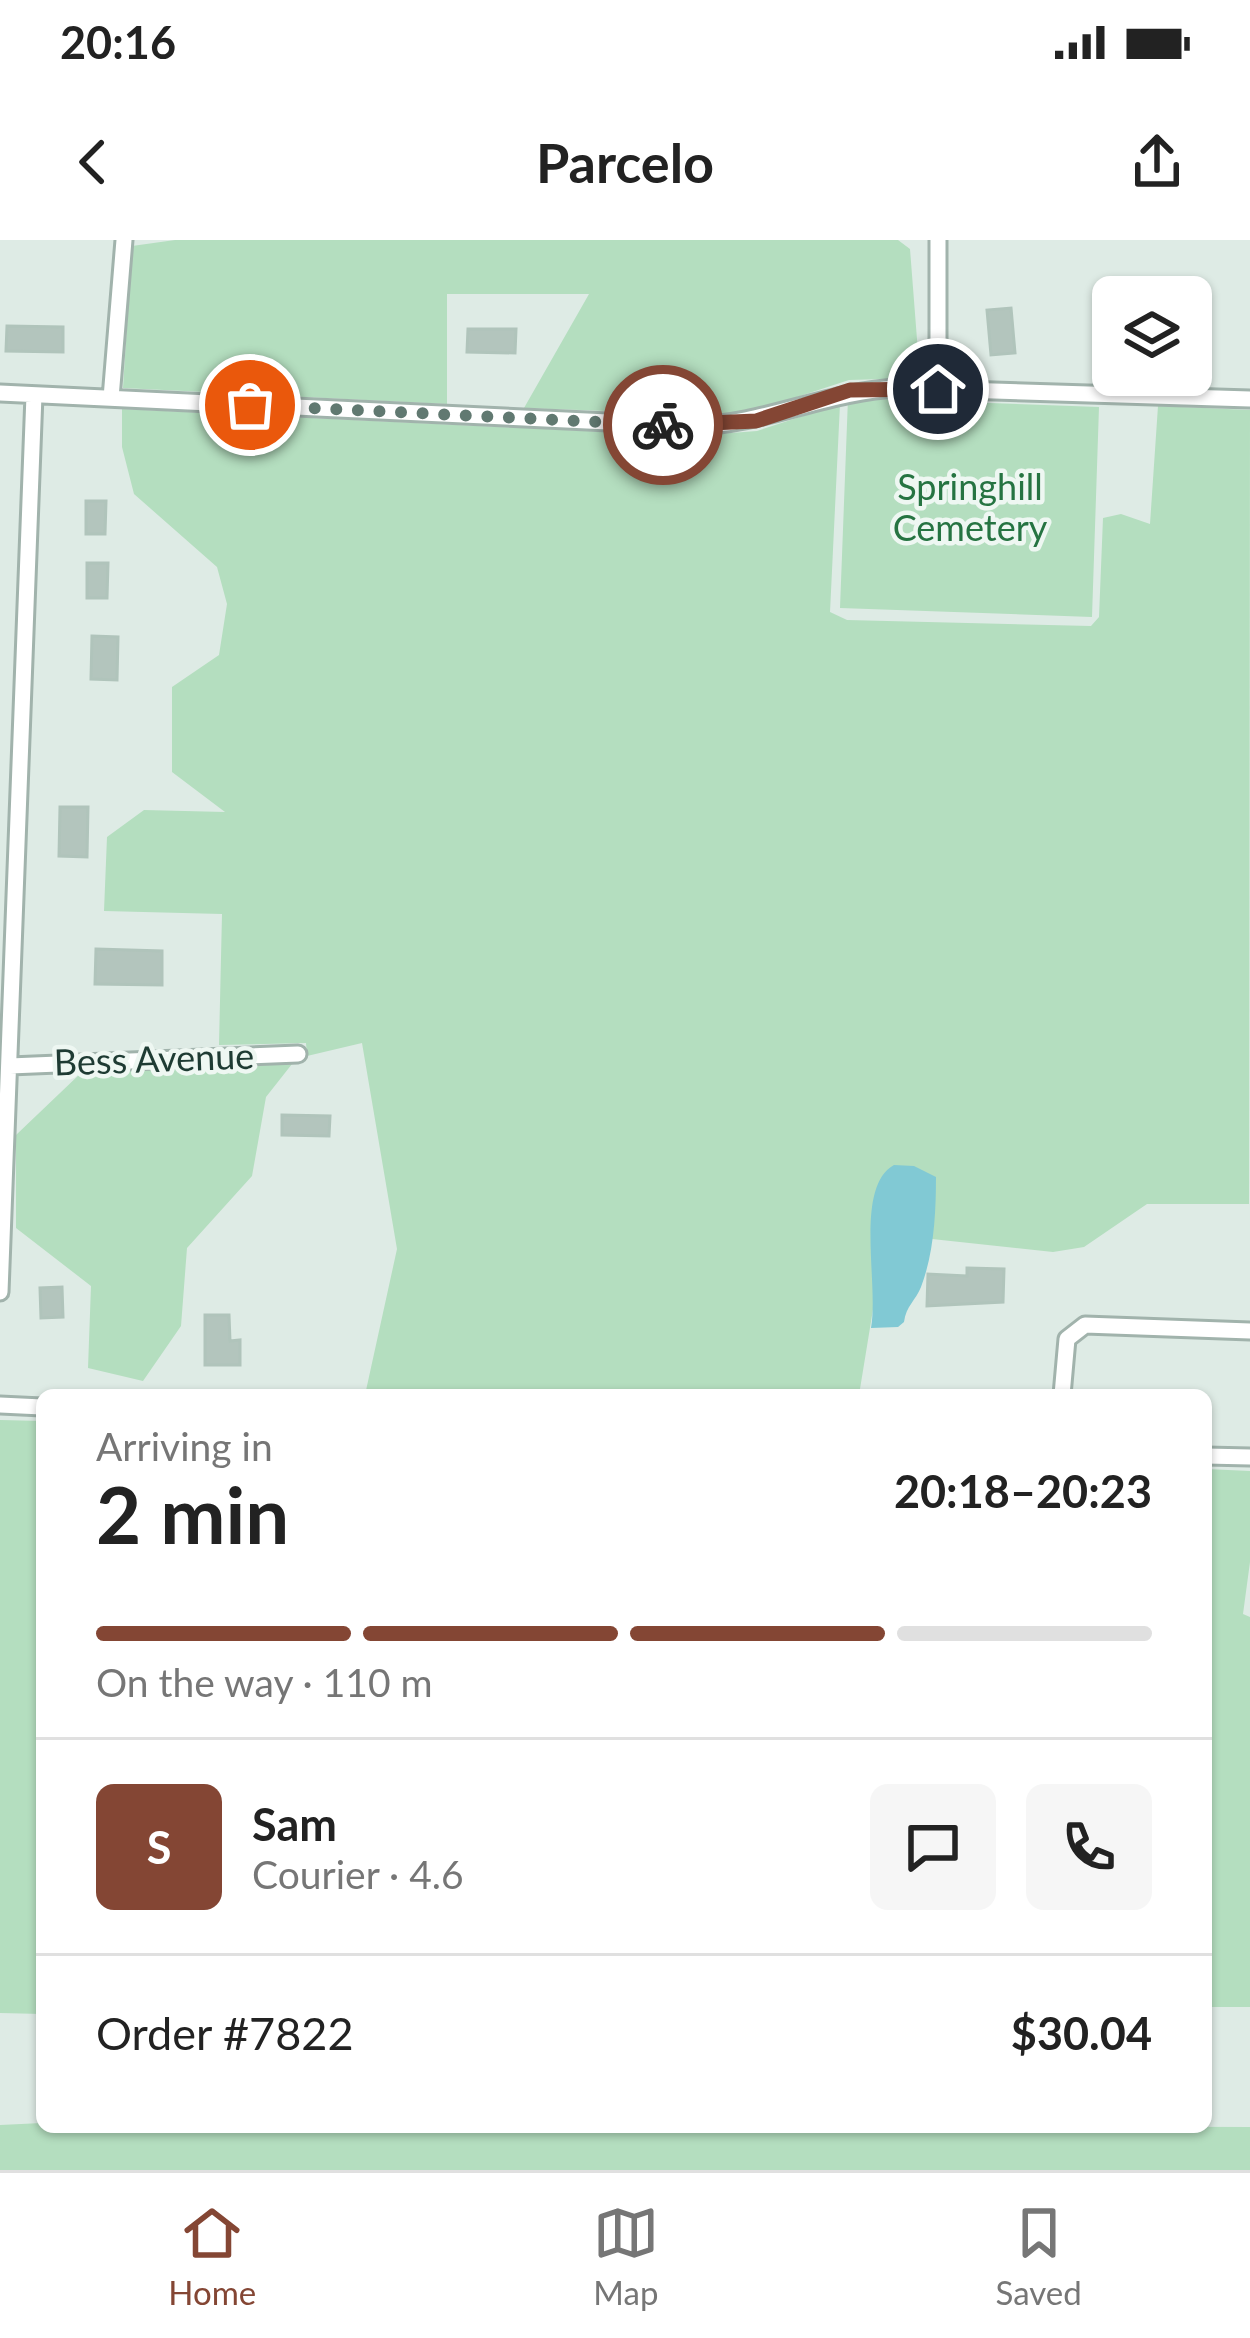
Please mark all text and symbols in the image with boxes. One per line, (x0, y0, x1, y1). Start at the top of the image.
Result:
text: 20:16 (60, 15, 176, 69)
icon: back (60, 129, 126, 195)
icon: share (1124, 129, 1190, 195)
text: Parcelo (536, 130, 714, 195)
map controls (1092, 276, 1212, 396)
button: layers (1092, 276, 1212, 396)
pin (887, 338, 989, 440)
pin (199, 354, 301, 456)
icon: home (905, 356, 971, 422)
courier (603, 365, 723, 485)
icon: bag (217, 372, 283, 438)
icon: bike (630, 392, 696, 458)
park label: Springhill Cemetery (893, 464, 1048, 549)
street label: Bess Avenue (53, 1033, 255, 1083)
text: Arriving in (96, 1423, 273, 1469)
text: 20:18–20:23 (894, 1464, 1152, 1518)
text: 2 min (96, 1467, 289, 1561)
text: On the way · 110 m (96, 1659, 433, 1705)
button: chat (870, 1784, 996, 1910)
button: phone (1026, 1784, 1152, 1910)
text: Sam (252, 1797, 337, 1851)
text: S (147, 1820, 171, 1874)
text: Courier · 4.6 (252, 1851, 464, 1897)
text: Order #7822 (96, 2006, 354, 2060)
text: $30.04 (1011, 2006, 1152, 2060)
tab: Home (168, 2200, 256, 2312)
tab: Map (593, 2200, 659, 2312)
tab: Saved (995, 2200, 1082, 2312)

